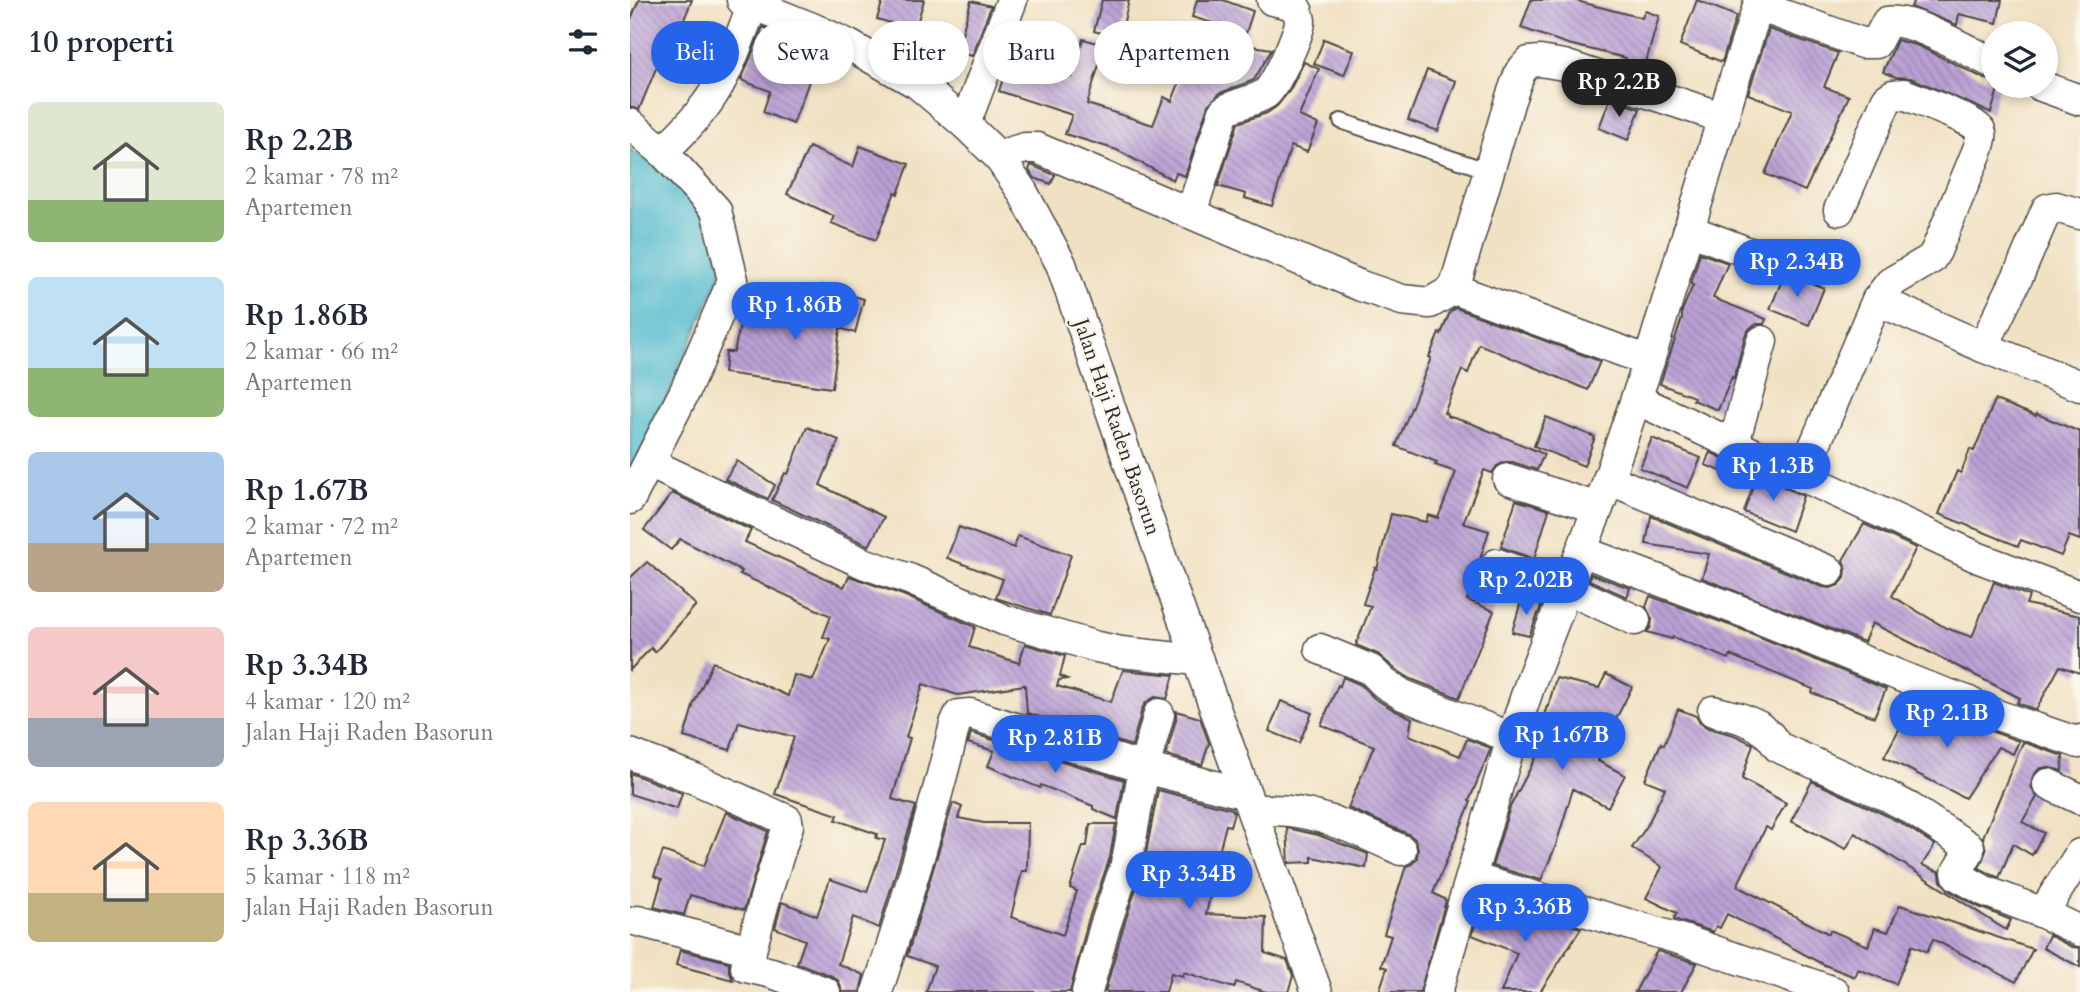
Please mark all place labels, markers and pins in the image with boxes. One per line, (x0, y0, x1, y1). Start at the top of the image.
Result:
pin: Rp 2.2B (1554, 60, 1684, 119)
pin: Rp 2.34B (1725, 240, 1869, 299)
pin: Rp 1.86B (723, 282, 867, 342)
pin: Rp 1.3B (1708, 444, 1838, 503)
pin: Rp 2.02B (1454, 558, 1598, 617)
pin: Rp 2.1B (1882, 690, 2012, 750)
pin: Rp 1.67B (1490, 712, 1634, 772)
pin: Rp 2.81B (983, 716, 1127, 775)
pin: Rp 3.34B (1117, 852, 1261, 911)
pin: Rp 3.36B (1453, 884, 1597, 944)

